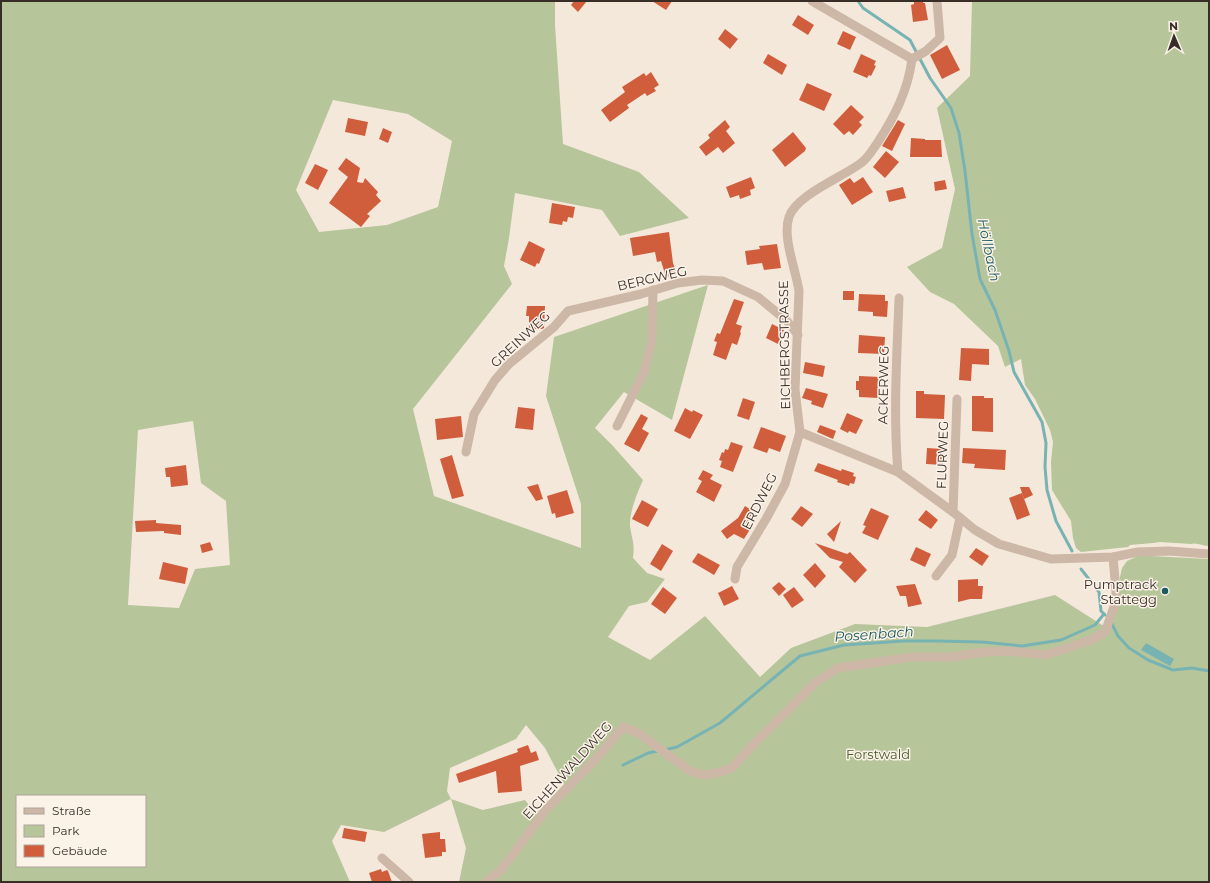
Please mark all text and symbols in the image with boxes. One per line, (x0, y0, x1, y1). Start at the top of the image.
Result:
north arrow (1154, 16, 1194, 56)
text: N (1169, 19, 1178, 33)
water label: Höllbach (974, 217, 1004, 283)
street label: BERGWEG (616, 262, 688, 294)
street label: EICHBERGSTRASSE (775, 280, 793, 410)
street label: GREINWEG (487, 307, 553, 371)
street label: ACKERWEG (874, 346, 892, 424)
street label: FLURWEG (933, 421, 951, 489)
street label: ERDWEG (738, 470, 780, 532)
place label: Pumptrack Stattegg (1084, 576, 1157, 607)
marker: Pumptrack Stattegg (1160, 586, 1170, 596)
water label: Posenbach (834, 622, 914, 646)
street label: EICHENWALDWEG (519, 718, 615, 822)
park label: Forstwald (846, 746, 910, 762)
legend (16, 795, 146, 867)
text: Straße (52, 803, 91, 818)
text: Park (52, 823, 80, 838)
text: Gebäude (52, 843, 107, 858)

